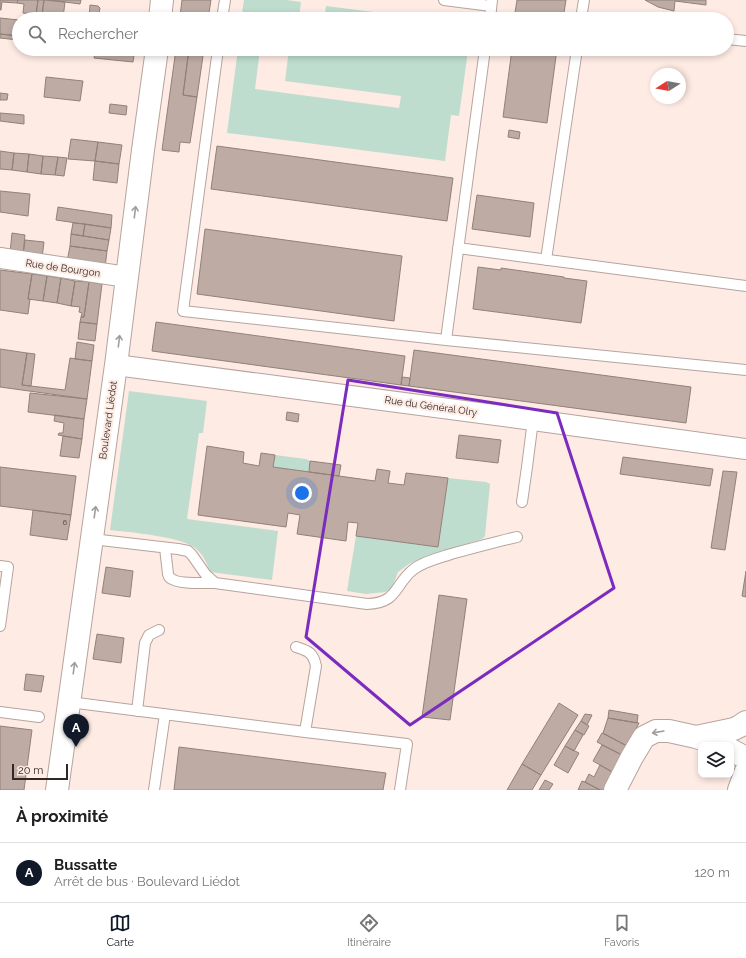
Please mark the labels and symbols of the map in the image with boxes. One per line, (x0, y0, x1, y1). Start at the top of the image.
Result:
north arrow (650, 68, 686, 104)
one-way arrow (131, 206, 139, 219)
street label: Rue de Bourgon (25, 257, 101, 279)
one-way arrow (115, 335, 123, 348)
street label: Boulevard Liédot (97, 379, 119, 460)
street label: Rue du Général Olry (384, 394, 479, 418)
your location (292, 483, 312, 503)
one-way arrow (91, 506, 99, 519)
house number: 6 (63, 517, 68, 527)
one-way arrow (70, 662, 78, 675)
pin: A (63, 714, 89, 747)
one-way arrow (652, 728, 665, 736)
scale bar (12, 762, 68, 781)

